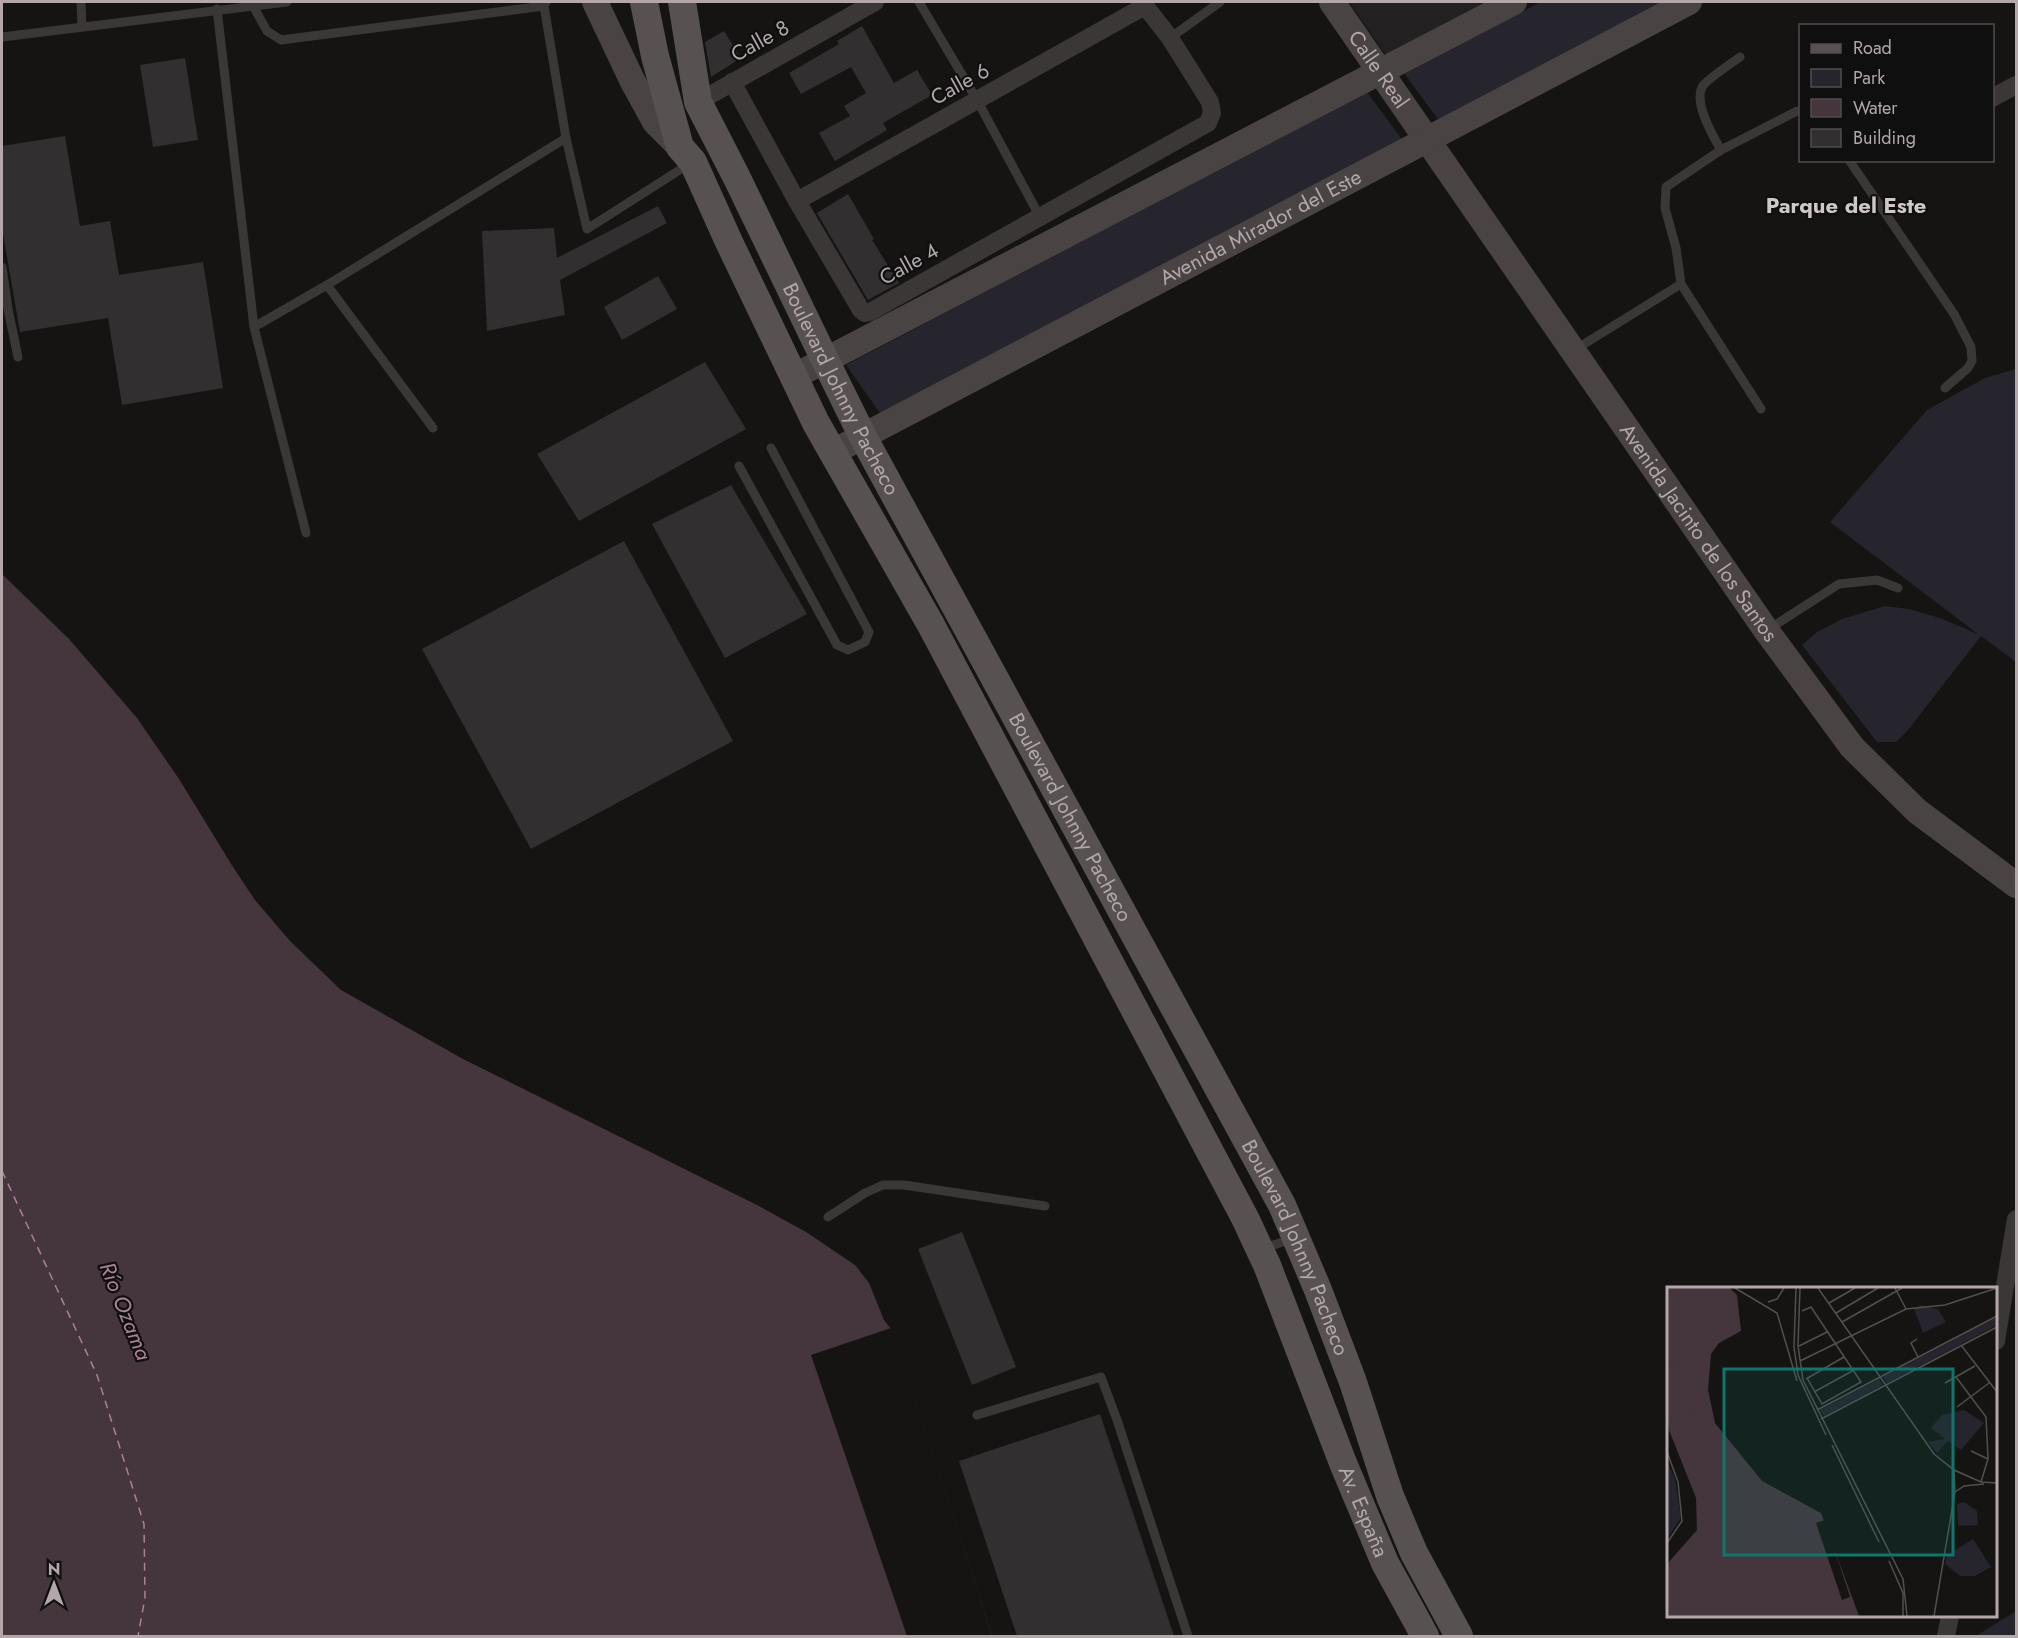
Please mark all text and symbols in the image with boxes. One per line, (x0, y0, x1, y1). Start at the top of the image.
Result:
street label: Calle 8 (725, 13, 795, 69)
street label: Calle Real (1341, 24, 1416, 115)
legend (1799, 24, 1994, 162)
text: Road (1853, 35, 1892, 61)
street label: Calle 6 (925, 56, 995, 112)
text: Park (1853, 65, 1885, 91)
text: Water (1853, 95, 1898, 121)
text: Building (1853, 125, 1916, 151)
street label: Avenida Mirador del Este (1154, 162, 1367, 293)
district label: Parque del Este (1766, 189, 1926, 221)
street label: Calle 4 (874, 235, 944, 293)
street label: Boulevard Johnny Pacheco (775, 278, 907, 501)
street label: Avenida Jacinto de los Santos (1612, 417, 1785, 648)
street label: Boulevard Johnny Pacheco (1001, 708, 1140, 927)
street label: Boulevard Johnny Pacheco (1234, 1134, 1357, 1360)
water label: Río Ozama (92, 1257, 160, 1365)
inset map (1667, 1287, 1997, 1617)
street label: Av. España (1331, 1461, 1396, 1562)
north arrow (24, 1554, 84, 1614)
text: N (48, 1558, 60, 1581)

